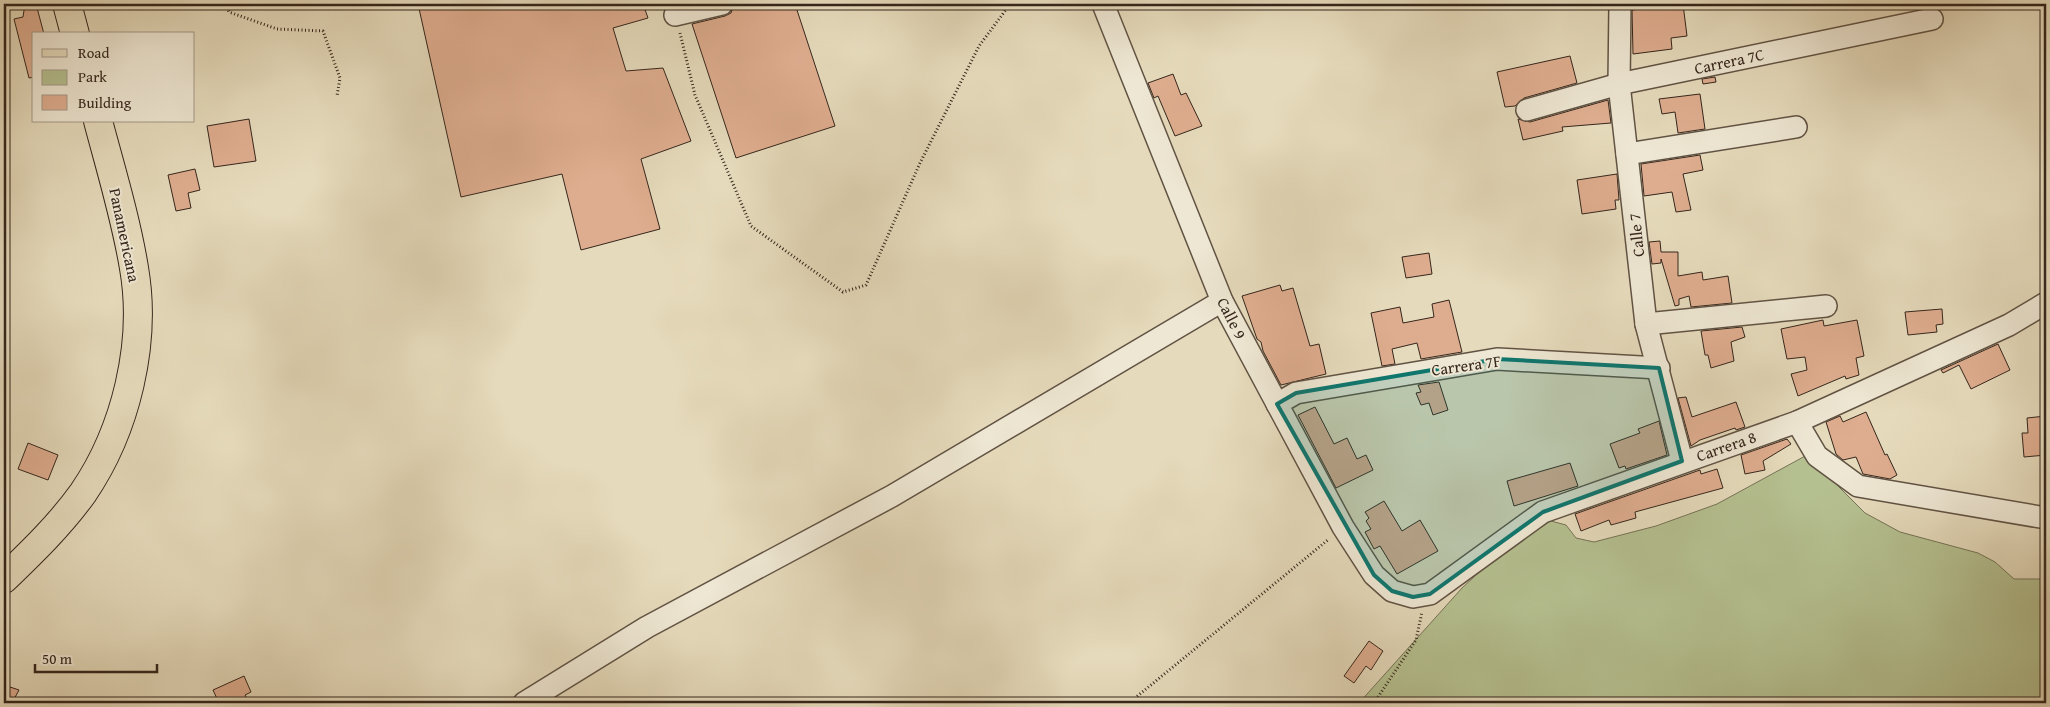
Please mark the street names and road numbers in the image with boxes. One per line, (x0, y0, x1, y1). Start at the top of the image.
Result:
street label: Carrera 7C (1692, 42, 1766, 80)
street label: Panamericana (103, 186, 147, 285)
street label: Calle 7 (1622, 212, 1650, 258)
street label: Calle 9 (1211, 293, 1253, 343)
street label: Carrera 7F (1430, 348, 1502, 382)
street label: Carrera 8 (1693, 424, 1759, 467)

